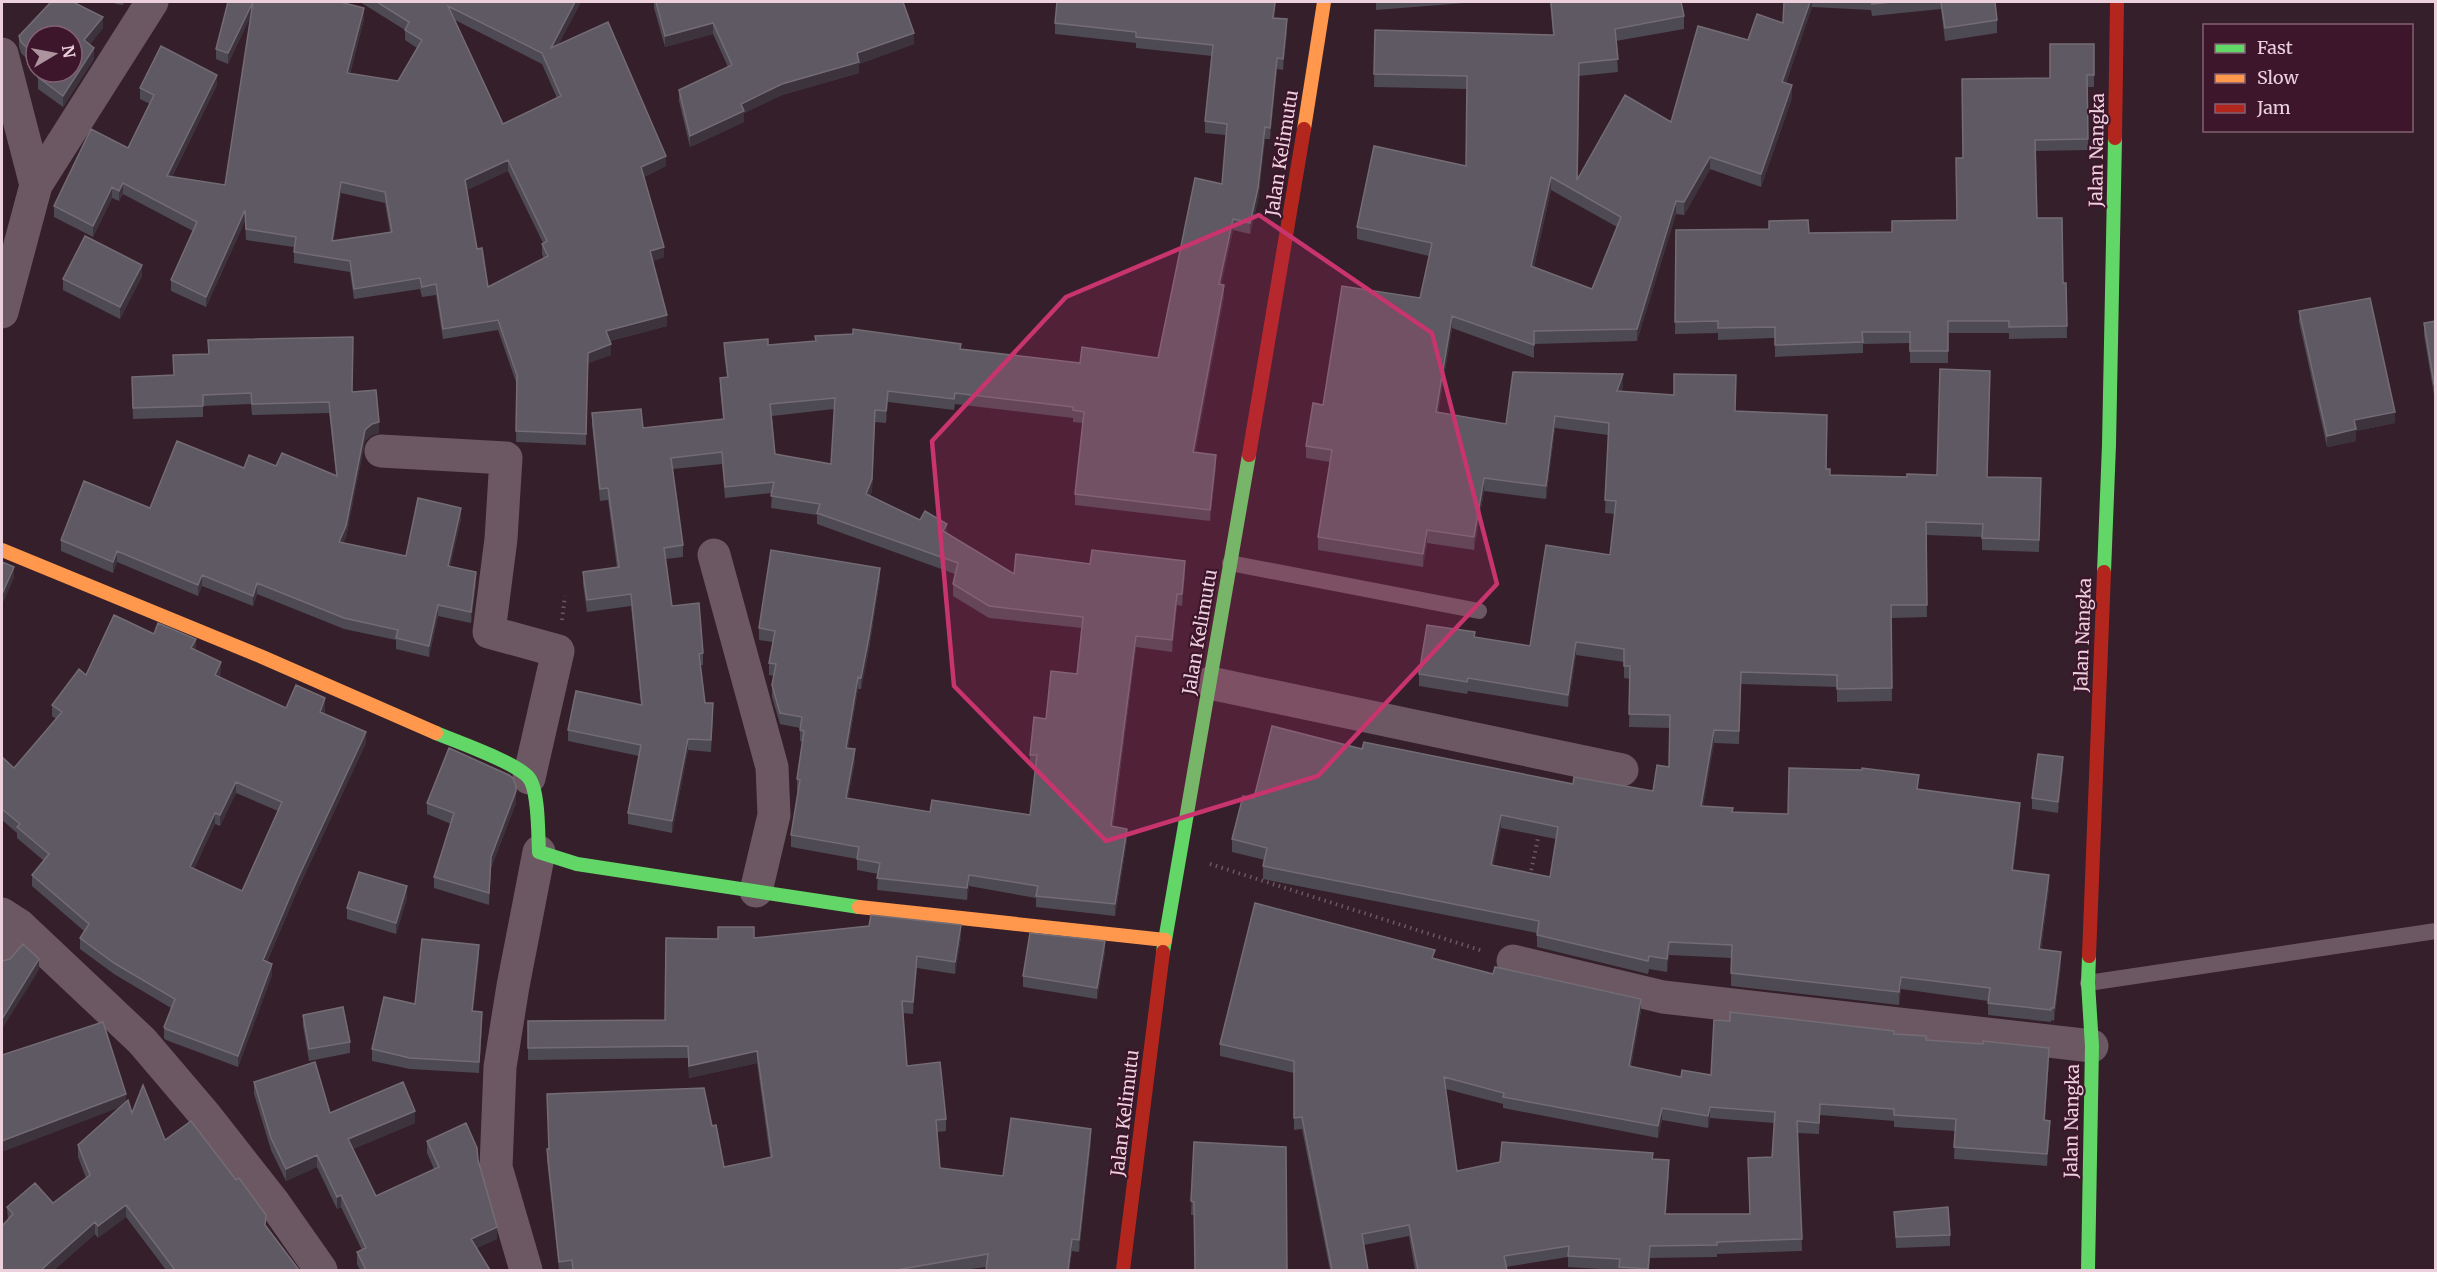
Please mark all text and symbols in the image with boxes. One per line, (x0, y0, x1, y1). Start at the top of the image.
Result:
north arrow (24, 24, 84, 84)
legend (2203, 24, 2413, 132)
text: Fast (2257, 36, 2293, 59)
text: N (58, 43, 80, 60)
text: Slow (2257, 66, 2300, 89)
street label: Jalan Kelimutu (1260, 88, 1303, 219)
street label: Jalan Nangka (2084, 92, 2109, 208)
text: Jam (2256, 96, 2291, 119)
street label: Jalan Kelimutu (1177, 567, 1222, 698)
street label: Jalan Nangka (2069, 577, 2096, 693)
street label: Jalan Kelimutu (1105, 1048, 1144, 1179)
street label: Jalan Nangka (2059, 1063, 2084, 1179)

